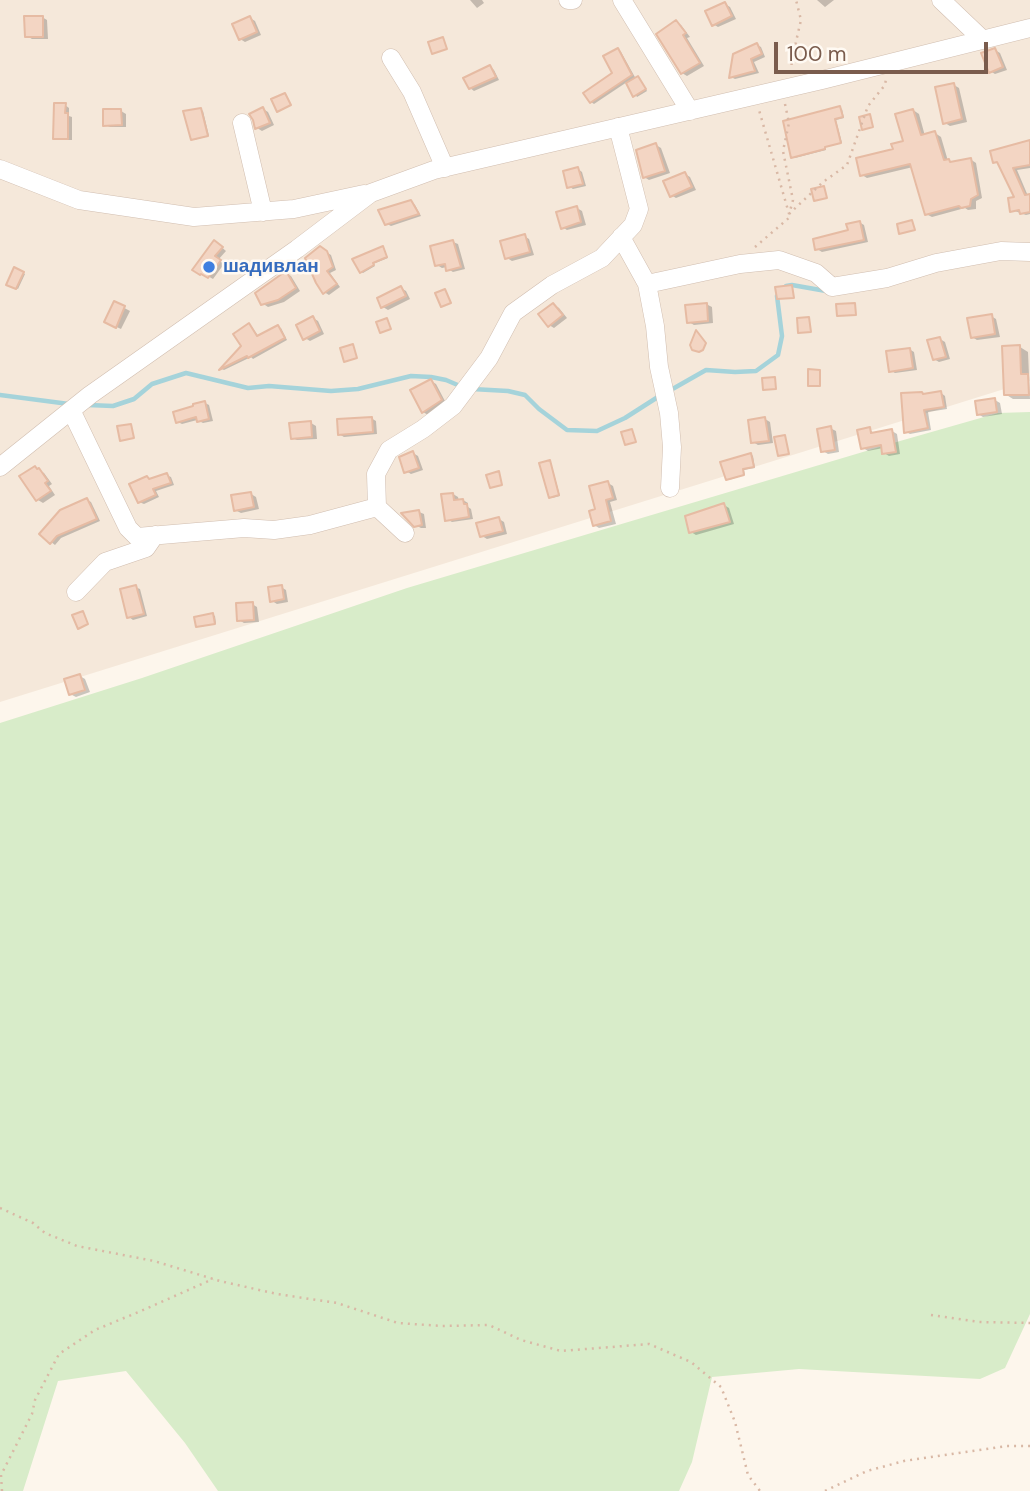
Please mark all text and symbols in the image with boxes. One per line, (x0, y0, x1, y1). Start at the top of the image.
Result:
scale bar (778, 28, 992, 72)
text: 100 m (787, 40, 847, 68)
place label: шадивлан (223, 256, 319, 278)
marker: шадивлан (201, 259, 217, 275)

